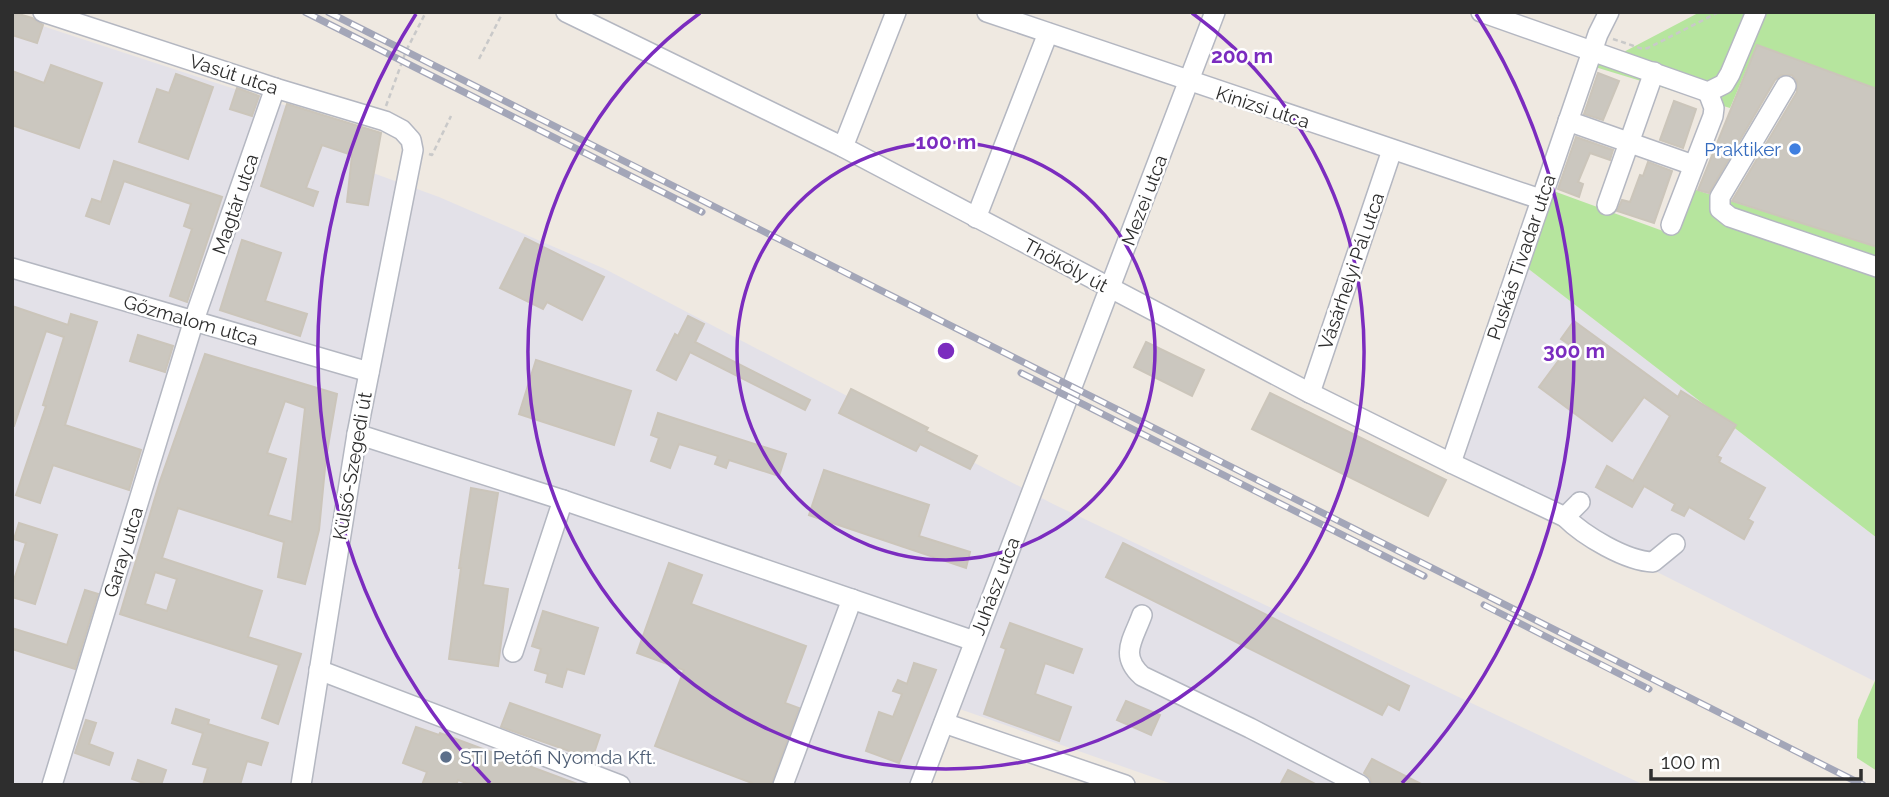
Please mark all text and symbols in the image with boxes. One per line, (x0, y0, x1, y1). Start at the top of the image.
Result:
text: 200 m (1211, 43, 1273, 68)
street label: Vasút utca (187, 49, 281, 99)
street label: Kinizsi utca (1213, 81, 1313, 133)
text: 100 m (916, 129, 976, 154)
place label: Praktiker (1704, 138, 1781, 160)
marker: Praktiker (1787, 141, 1803, 157)
street label: Magtár utca (208, 151, 262, 257)
street label: Mezei utca (1117, 152, 1171, 248)
street label: Puskás Tivadar utca (1482, 171, 1560, 343)
street label: Vásárhelyi Pál utca (1314, 190, 1388, 352)
street label: Thököly út (1020, 234, 1112, 297)
street label: Gőzmalom utca (121, 290, 261, 350)
text: 300 m (1543, 338, 1605, 363)
centre of rings (934, 339, 958, 363)
street label: Külső-Szegedi út (328, 390, 376, 542)
street label: Garay utca (99, 504, 147, 600)
street label: Juhász utca (966, 534, 1024, 638)
scale bar (1651, 738, 1861, 782)
place label: STI Petőfi Nyomda Kft. (460, 746, 656, 768)
marker: STI Petőfi Nyomda Kft. (438, 749, 454, 765)
text: 100 m (1661, 749, 1720, 774)

